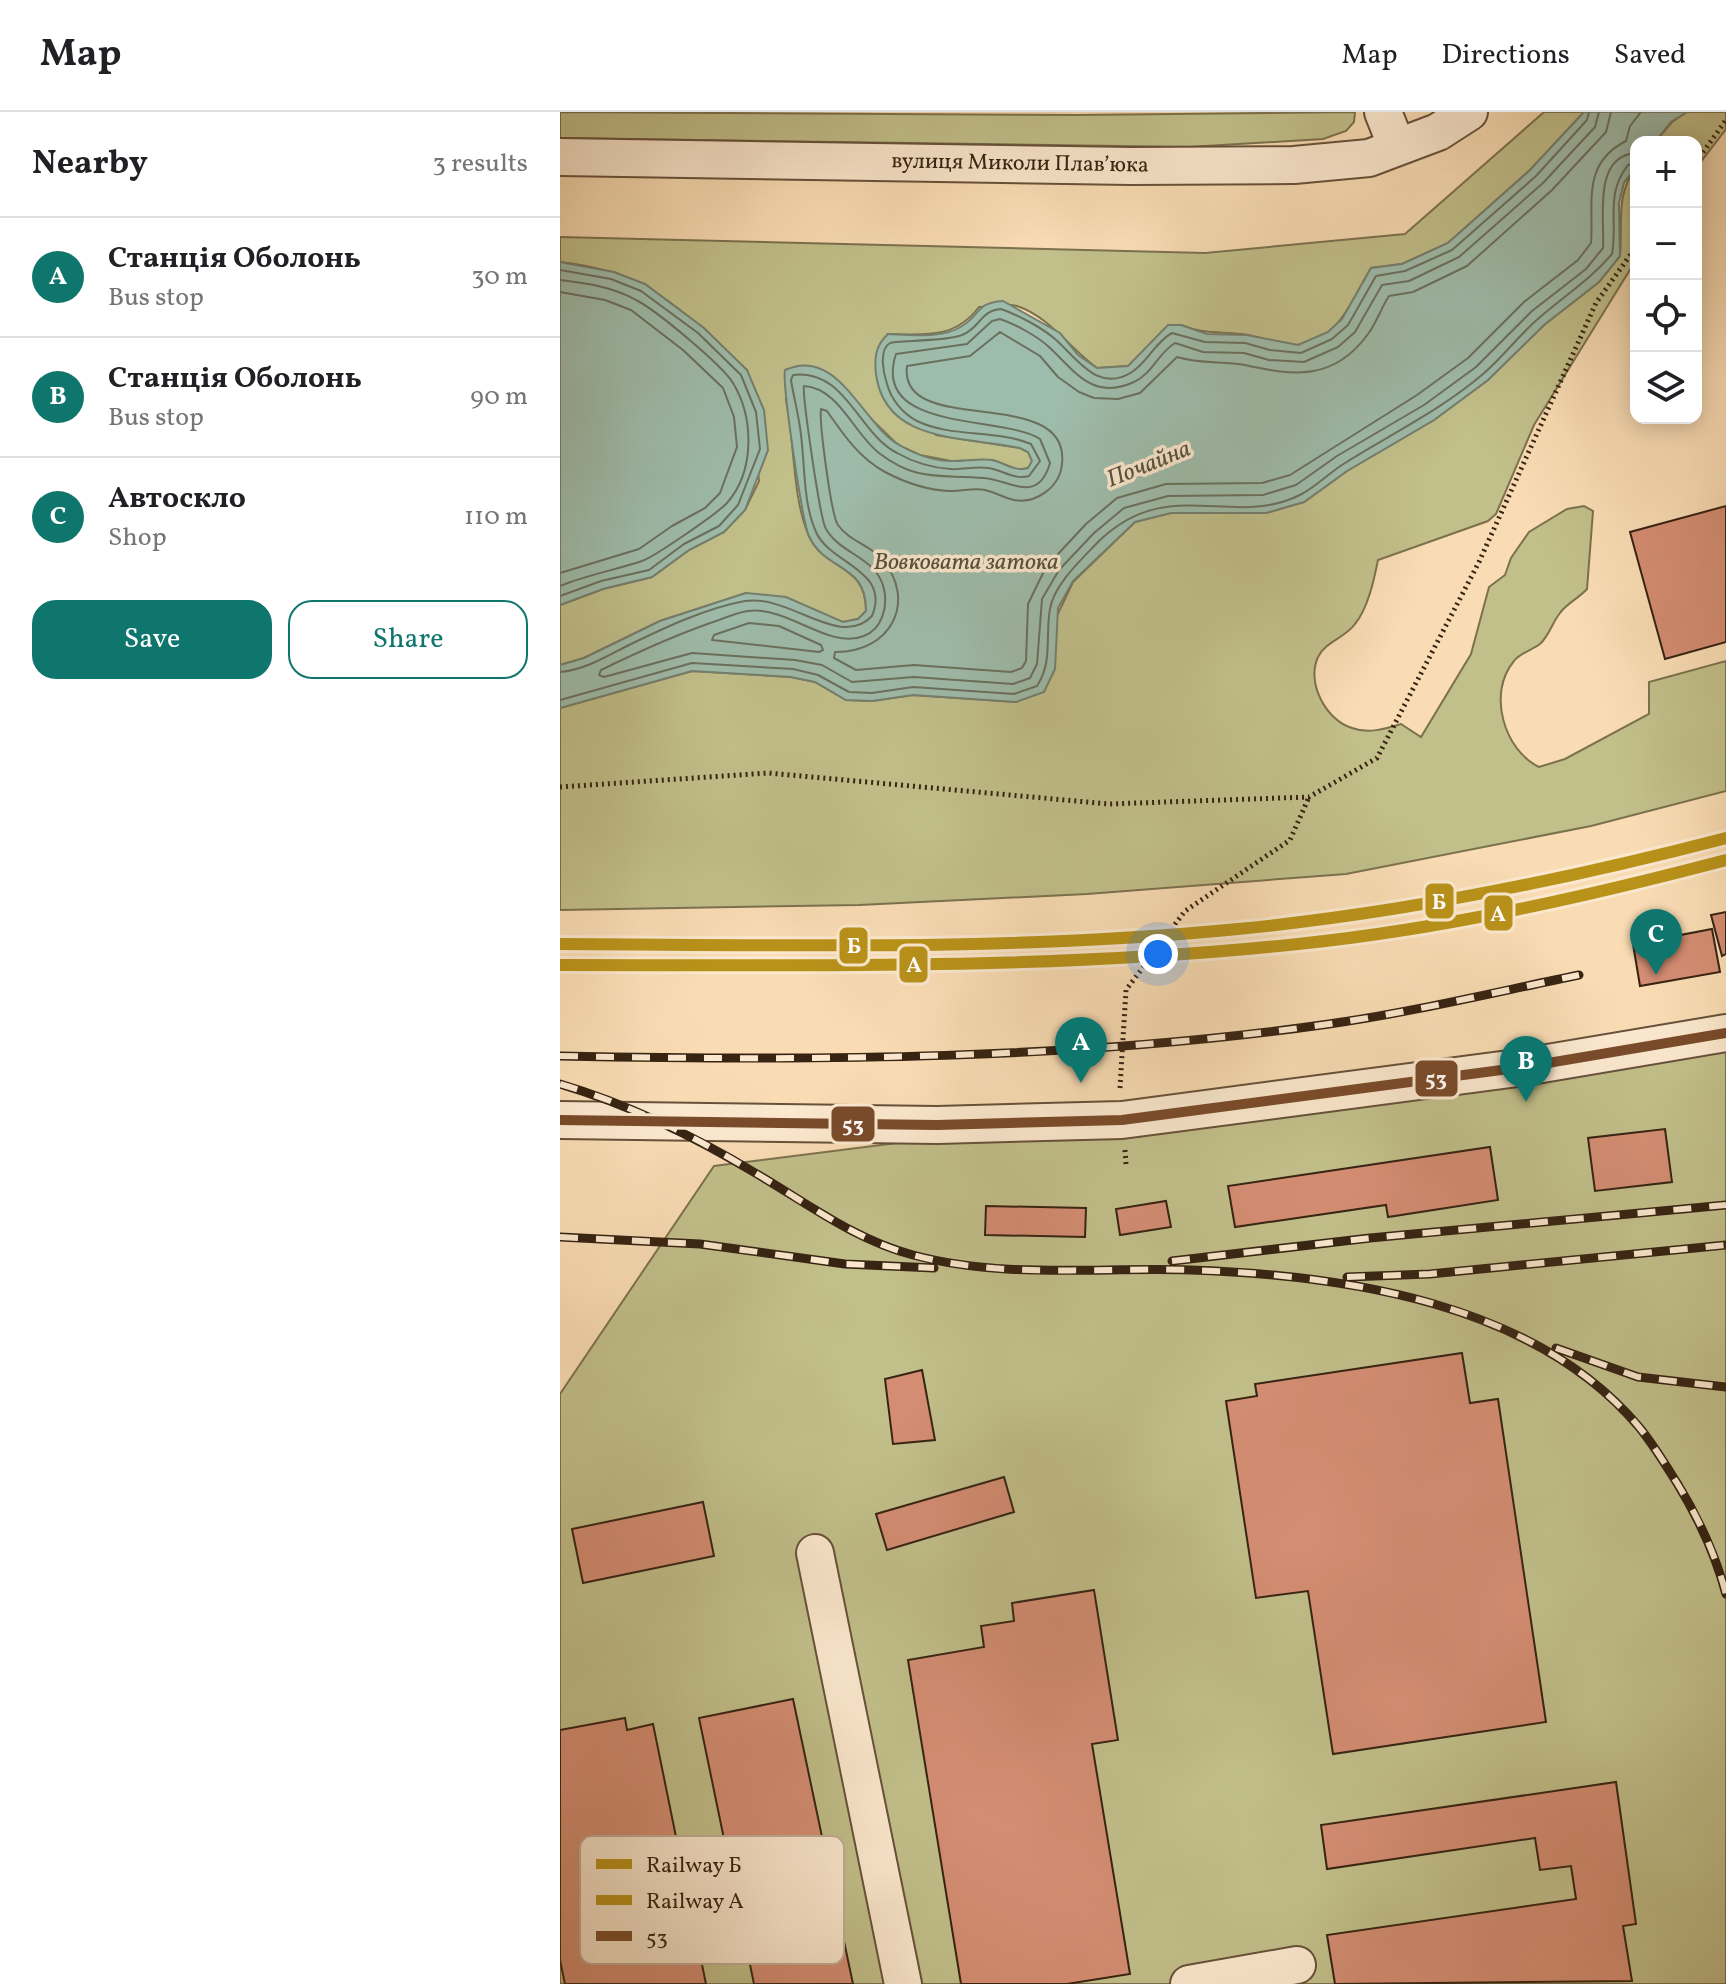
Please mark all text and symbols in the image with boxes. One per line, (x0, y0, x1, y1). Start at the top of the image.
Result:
text: Map (40, 29, 121, 82)
text: Map (1342, 36, 1398, 75)
text: Directions (1442, 36, 1570, 75)
text: Saved (1614, 36, 1686, 75)
map controls (1630, 136, 1702, 424)
button: + (1630, 136, 1702, 208)
text: Nearby (32, 141, 148, 188)
text: 3 results (432, 146, 528, 182)
street label: вулиця Миколи Плавʼюка (891, 146, 1149, 182)
button: − (1630, 208, 1702, 280)
text: Станція Оболонь (108, 238, 361, 280)
text: A (49, 259, 67, 295)
text: 30 m (471, 259, 528, 295)
text: Bus stop (108, 280, 204, 316)
button: locate (1630, 280, 1702, 352)
button: layers (1630, 352, 1702, 424)
text: Cтанція Оболонь (108, 358, 362, 400)
text: B (49, 379, 67, 415)
text: 90 m (470, 379, 528, 415)
text: Bus stop (108, 400, 204, 436)
water label: Почайна (1102, 433, 1196, 497)
text: Автоскло (108, 478, 246, 520)
text: C (50, 499, 66, 535)
text: 110 m (464, 499, 528, 535)
text: Shop (108, 520, 167, 556)
water label: Вовковата затока (874, 546, 1058, 580)
button: Save (32, 600, 272, 679)
button: Share (288, 600, 528, 679)
line badge: Б (1424, 882, 1455, 920)
text: Б (1432, 888, 1446, 919)
line badge: A (1483, 894, 1514, 932)
text: A (1490, 900, 1506, 931)
pin: C (1630, 909, 1682, 975)
line badge: Б (838, 926, 869, 965)
text: Б (847, 932, 861, 963)
your location (1138, 934, 1178, 974)
line badge: A (898, 945, 929, 984)
text: A (906, 951, 922, 982)
pin: A (1055, 1017, 1107, 1083)
pin: B (1500, 1036, 1552, 1102)
line badge: 53 (1414, 1059, 1459, 1098)
text: 53 (1425, 1065, 1447, 1096)
line badge: 53 (830, 1105, 876, 1143)
text: 53 (842, 1111, 864, 1142)
legend (580, 1836, 844, 1964)
text: Railway Б (646, 1851, 742, 1882)
text: Railway A (646, 1887, 744, 1918)
text: 53 (646, 1923, 668, 1954)

